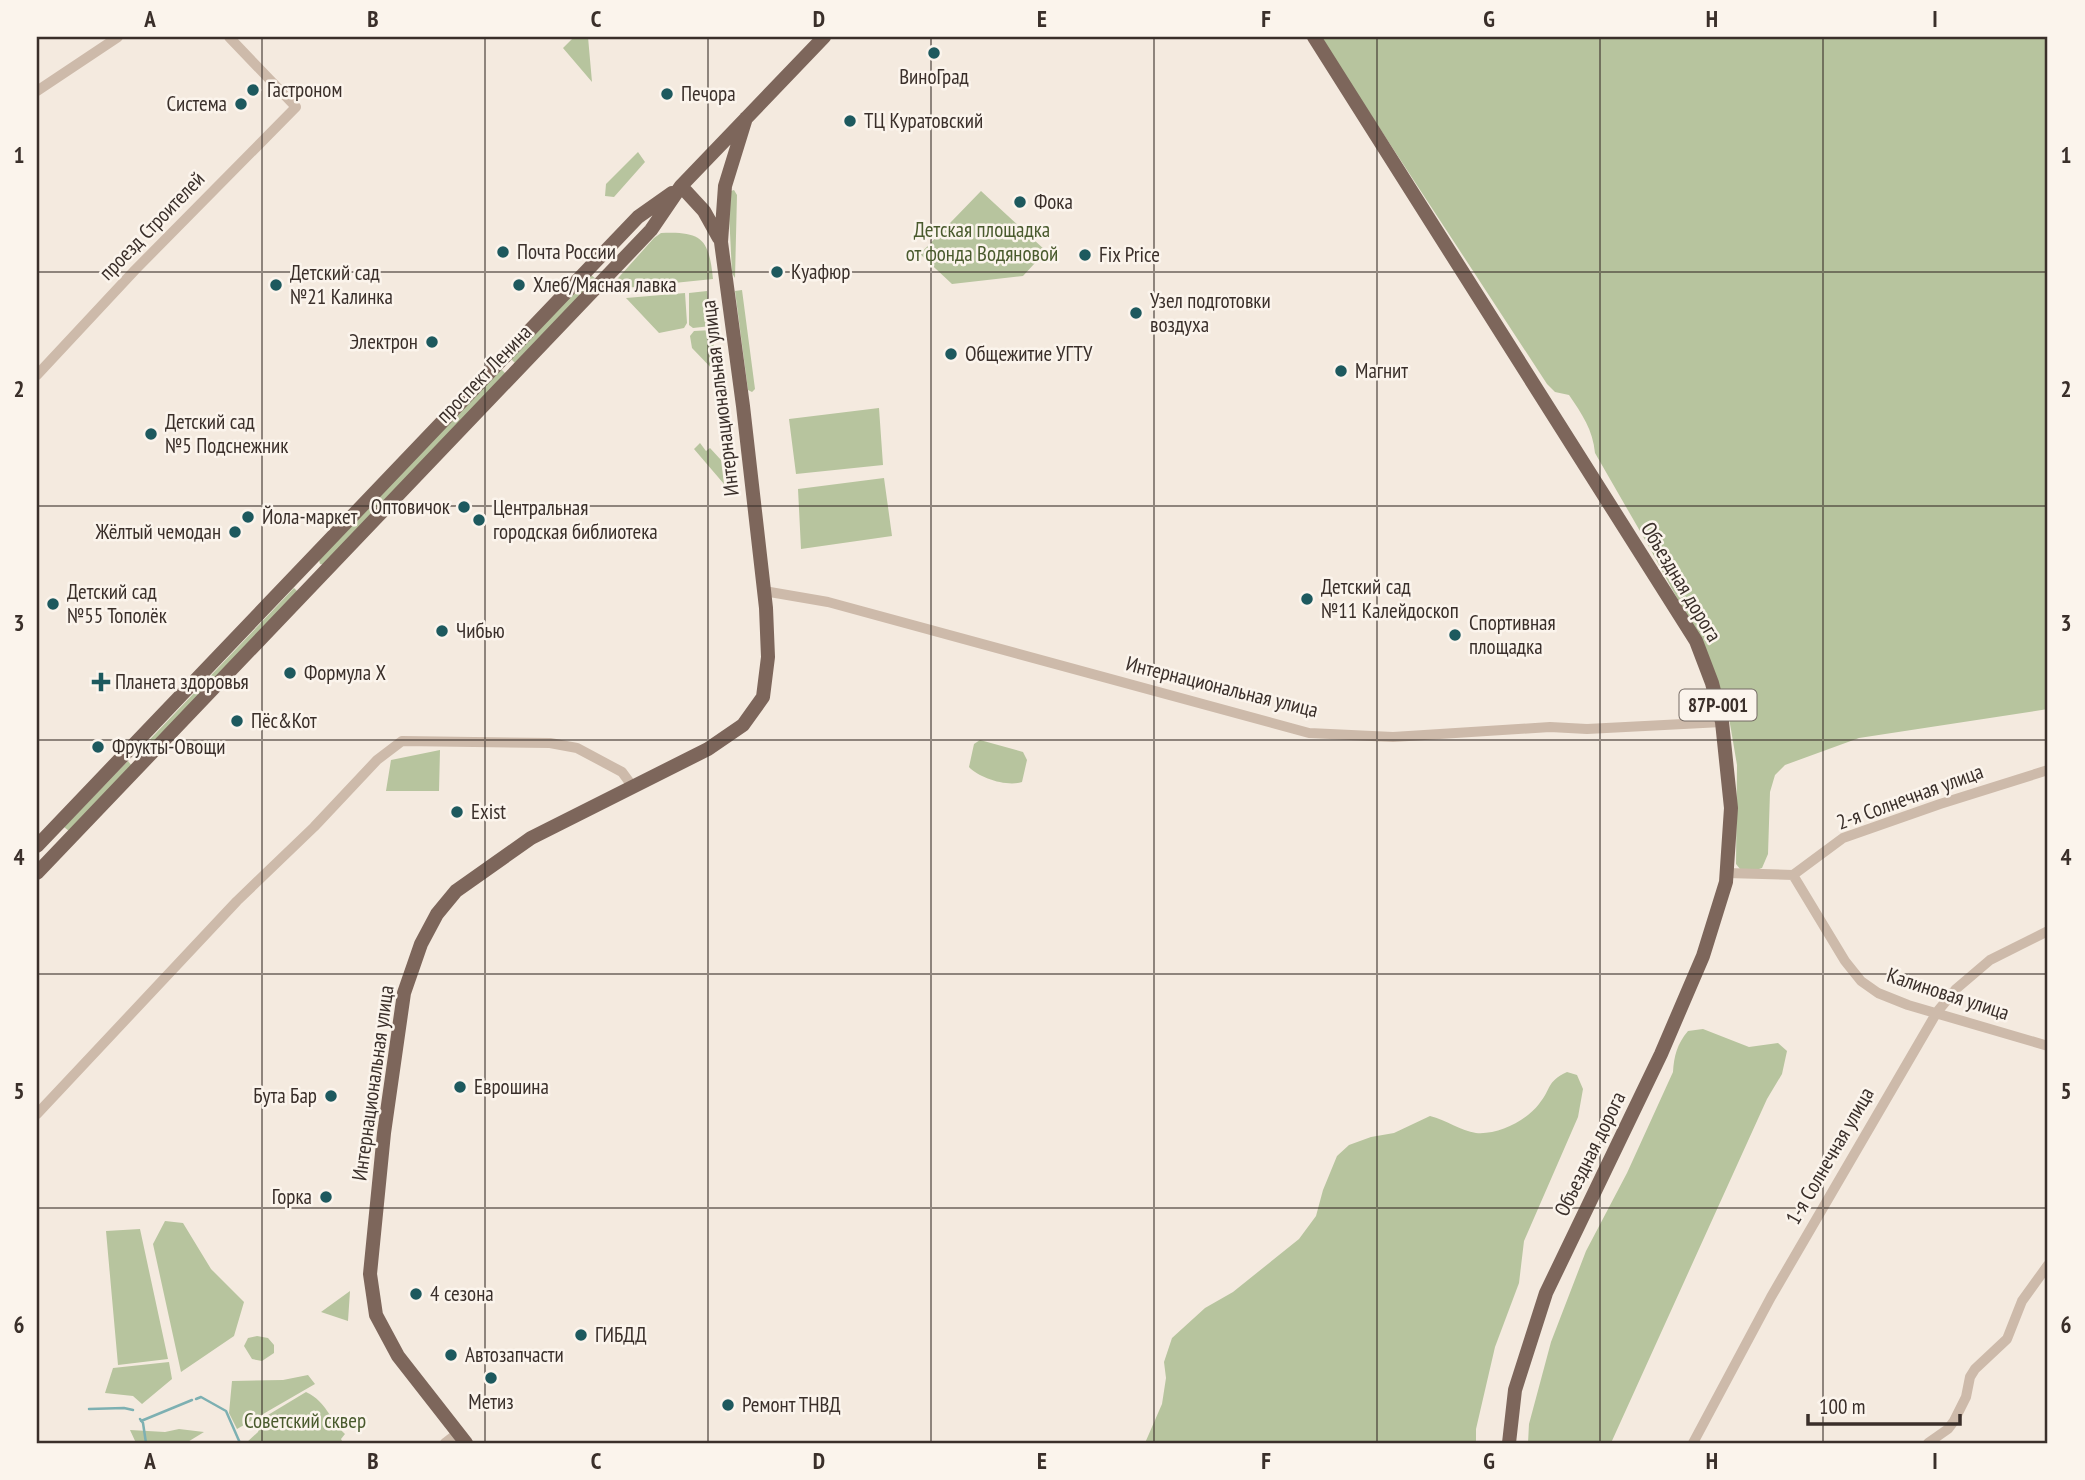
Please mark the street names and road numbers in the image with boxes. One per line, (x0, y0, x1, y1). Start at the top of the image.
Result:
street label: проезд Строителей (93, 166, 210, 286)
street label: Интернациональная улица (694, 299, 745, 497)
street label: проспект Ленина (430, 319, 537, 428)
street label: Объездная дорога (1635, 517, 1728, 647)
street label: Интернациональная улица (1123, 650, 1321, 723)
road number: 87Р-001 (1680, 690, 1756, 720)
street label: 2-я Солнечная улица (1833, 758, 1987, 836)
street label: Калиновая улица (1884, 961, 2013, 1026)
street label: Интернациональная улица (345, 984, 400, 1182)
street label: 1-я Солнечная улица (1779, 1082, 1880, 1229)
street label: Объездная дорога (1548, 1087, 1631, 1220)

